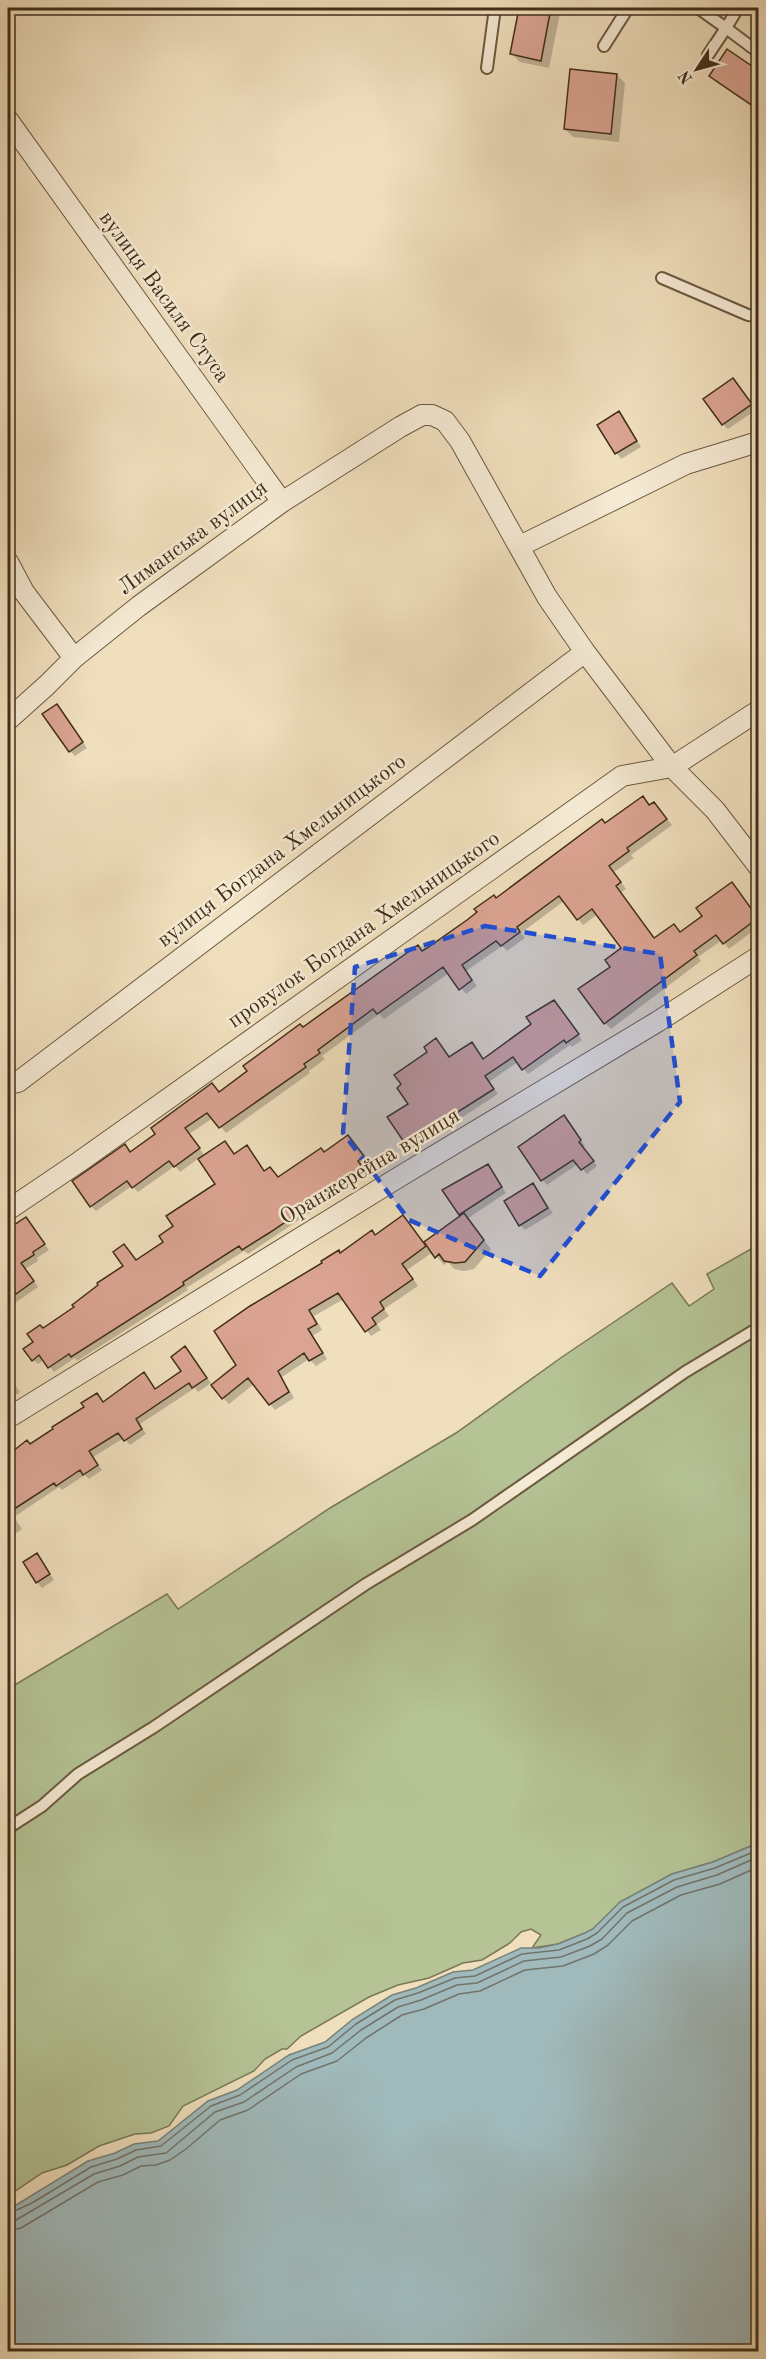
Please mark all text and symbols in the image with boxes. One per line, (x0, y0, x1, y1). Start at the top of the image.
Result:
north arrow (667, 39, 727, 99)
text: N (676, 66, 697, 86)
street label: вулиця Василя Стуса (95, 207, 233, 387)
street label: Лиманська вулиця (114, 477, 272, 599)
street label: вулиця Богдана Хмельницького (153, 750, 411, 952)
street label: провулок Богдана Хмельницького (224, 827, 504, 1033)
street label: Оранжерейна вулиця (276, 1105, 464, 1229)

